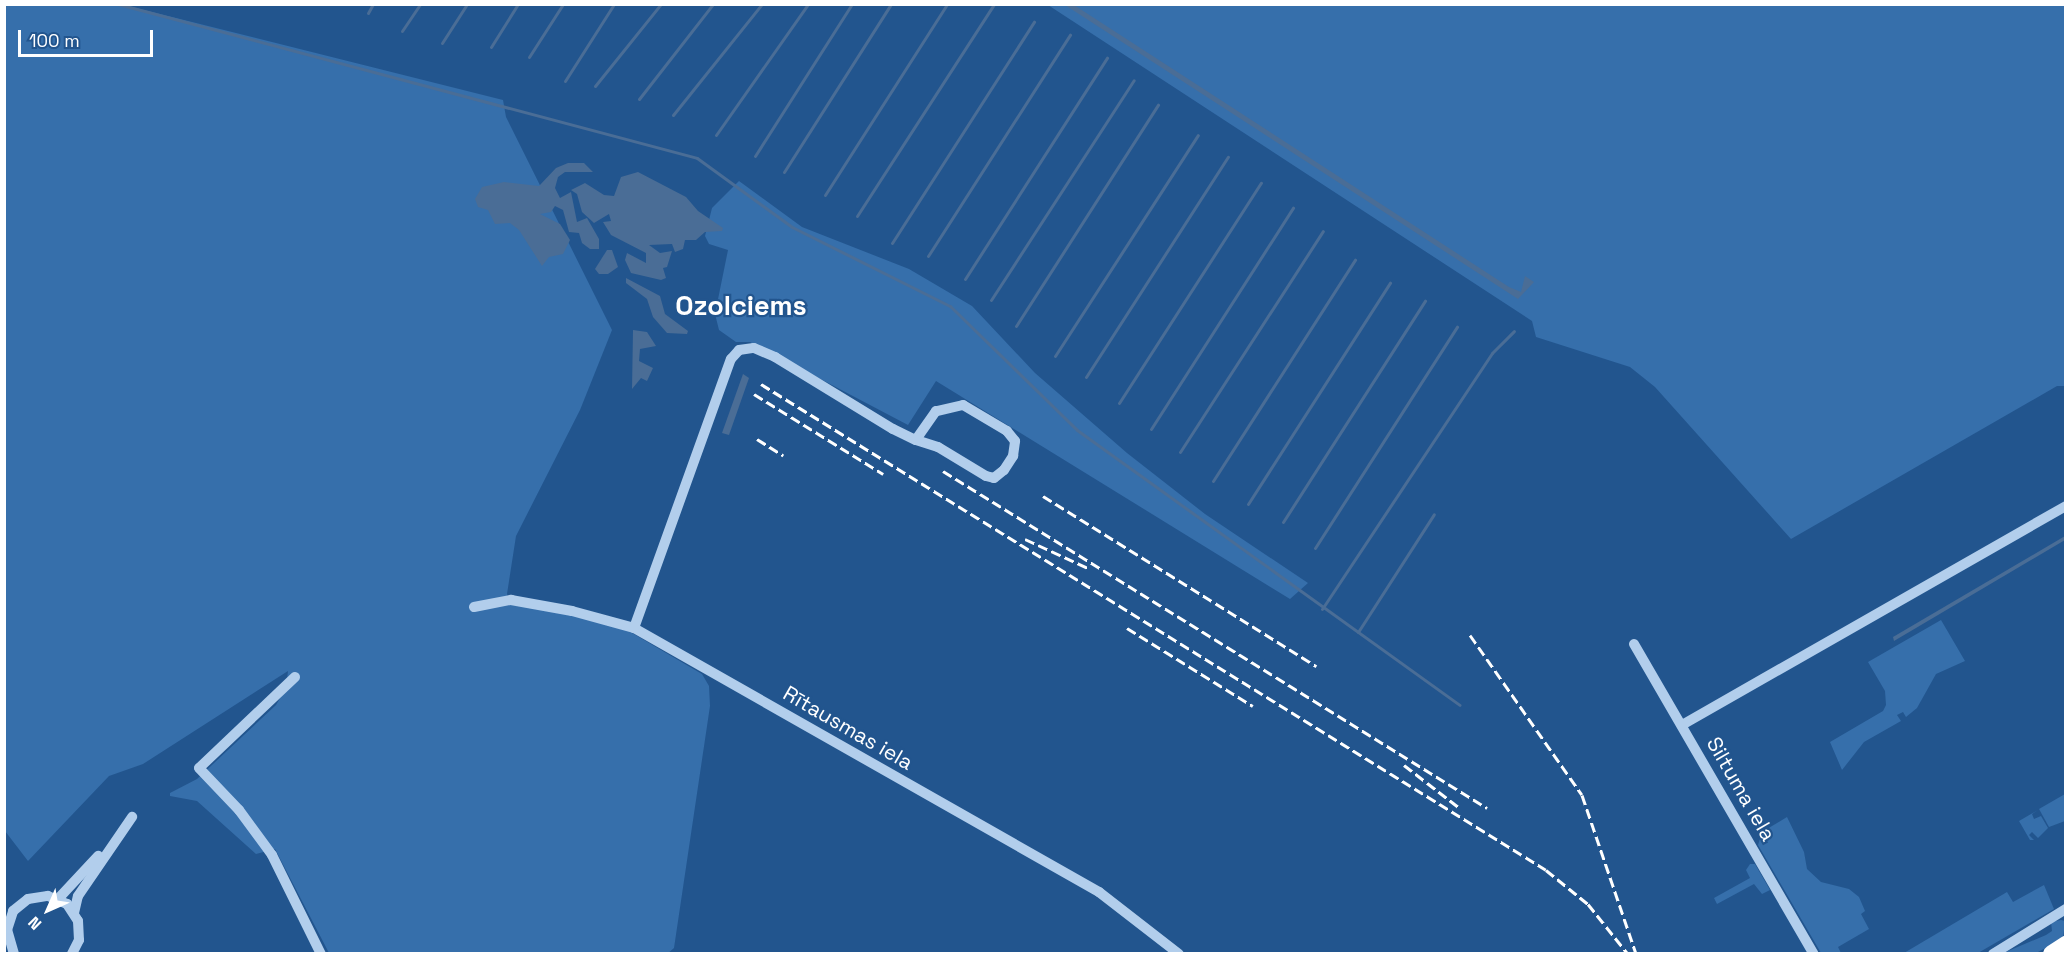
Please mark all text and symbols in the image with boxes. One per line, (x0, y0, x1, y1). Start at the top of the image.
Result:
scale bar (21, 18, 156, 56)
text: 100 m (29, 29, 80, 52)
district label: Ozolciems (675, 290, 807, 322)
street label: Rītausmas iela (779, 681, 917, 775)
street label: Siltuma iela (1701, 732, 1781, 846)
north arrow (18, 880, 78, 940)
text: N (24, 912, 46, 934)

